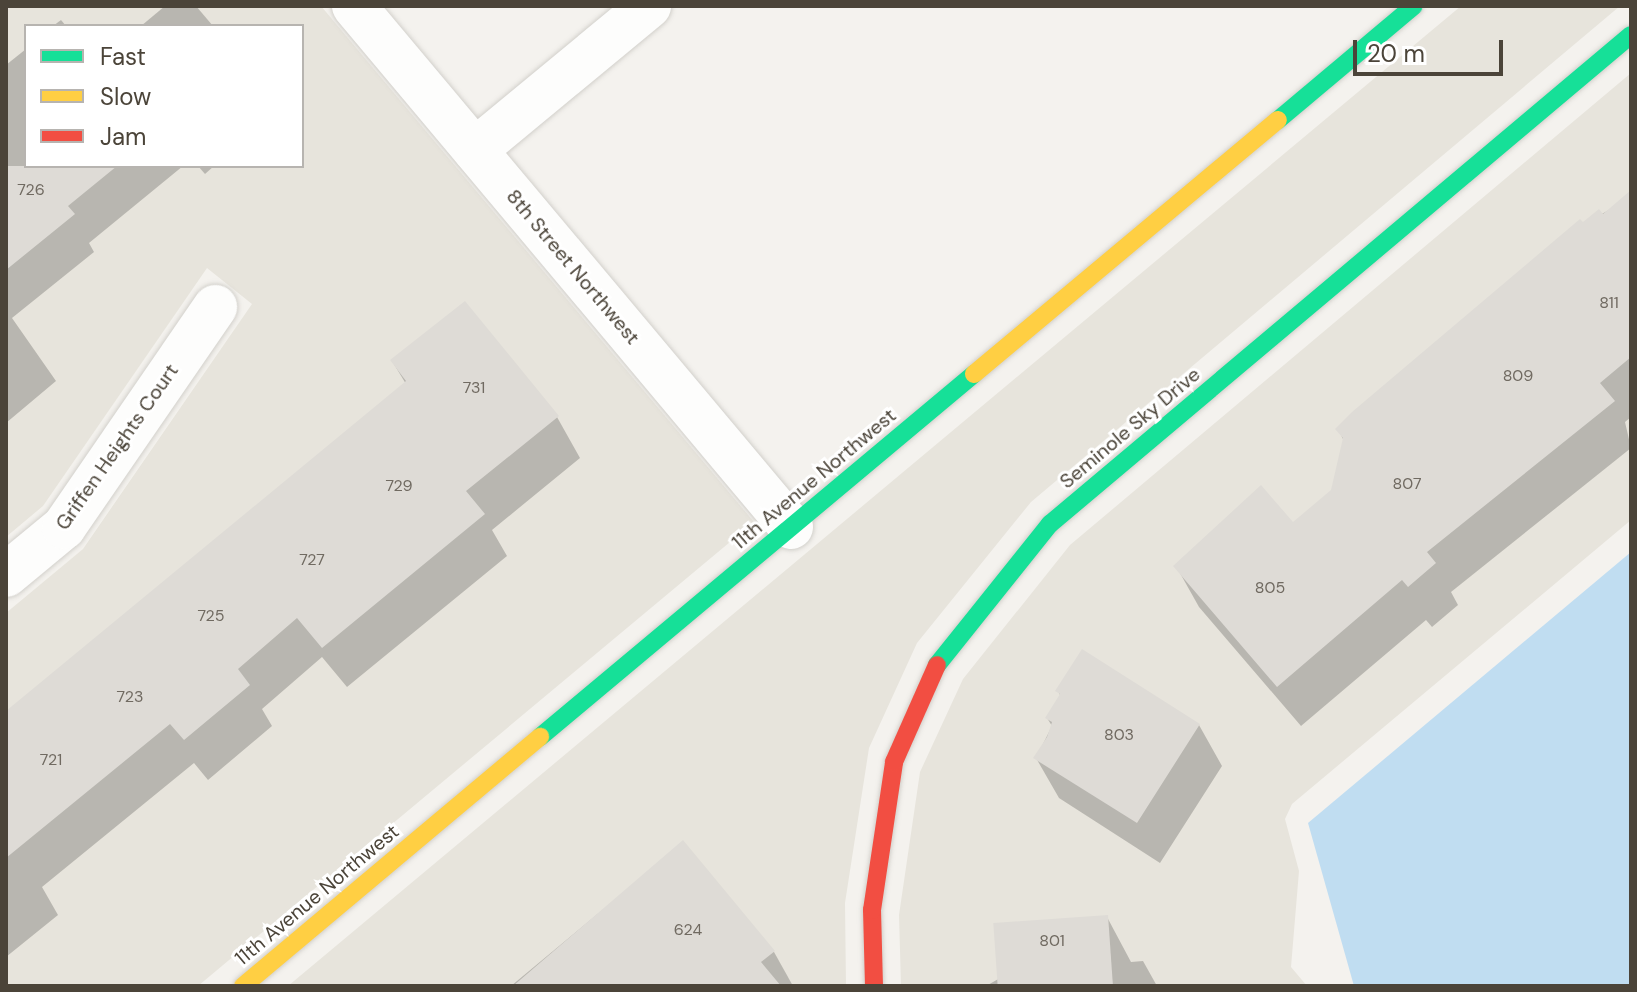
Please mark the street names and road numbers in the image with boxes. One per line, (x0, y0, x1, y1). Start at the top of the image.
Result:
street label: 8th Street Northwest (501, 185, 645, 349)
street label: Griffen Heights Court (51, 359, 183, 535)
street label: Seminole Sky Drive (1055, 362, 1205, 494)
street label: 11th Avenue Northwest (727, 403, 901, 555)
street label: 11th Avenue Northwest (230, 819, 404, 971)

